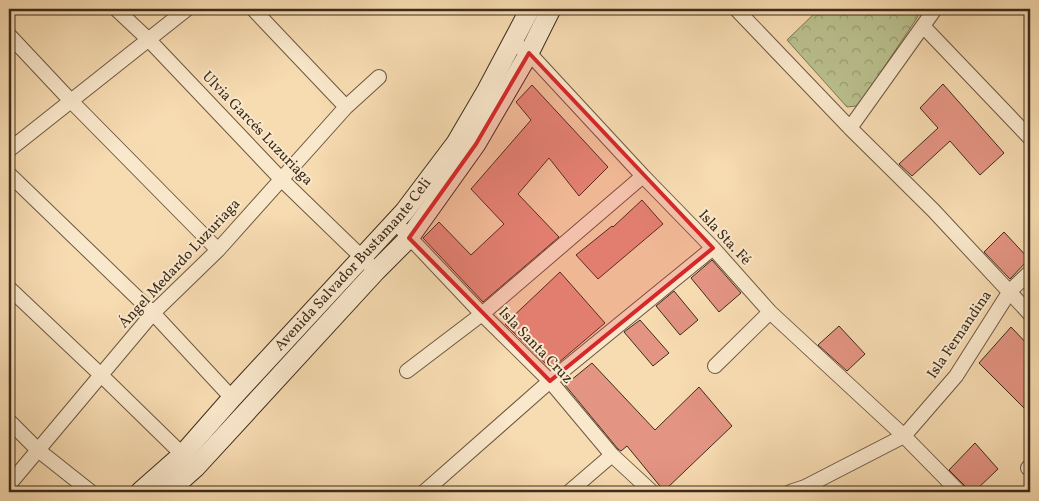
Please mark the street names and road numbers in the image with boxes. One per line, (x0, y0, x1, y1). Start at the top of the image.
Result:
street label: Ulvia Garcés Luzuriaga (197, 67, 317, 191)
street label: Avenida Salvador Bustamante Celi (270, 174, 437, 356)
street label: Ángel Medardo Luzuriaga (114, 195, 246, 333)
street label: Isla Sta. Fé (693, 206, 755, 270)
street label: Isla Fernandina (923, 287, 997, 383)
street label: Isla Santa Cruz (493, 303, 577, 389)

